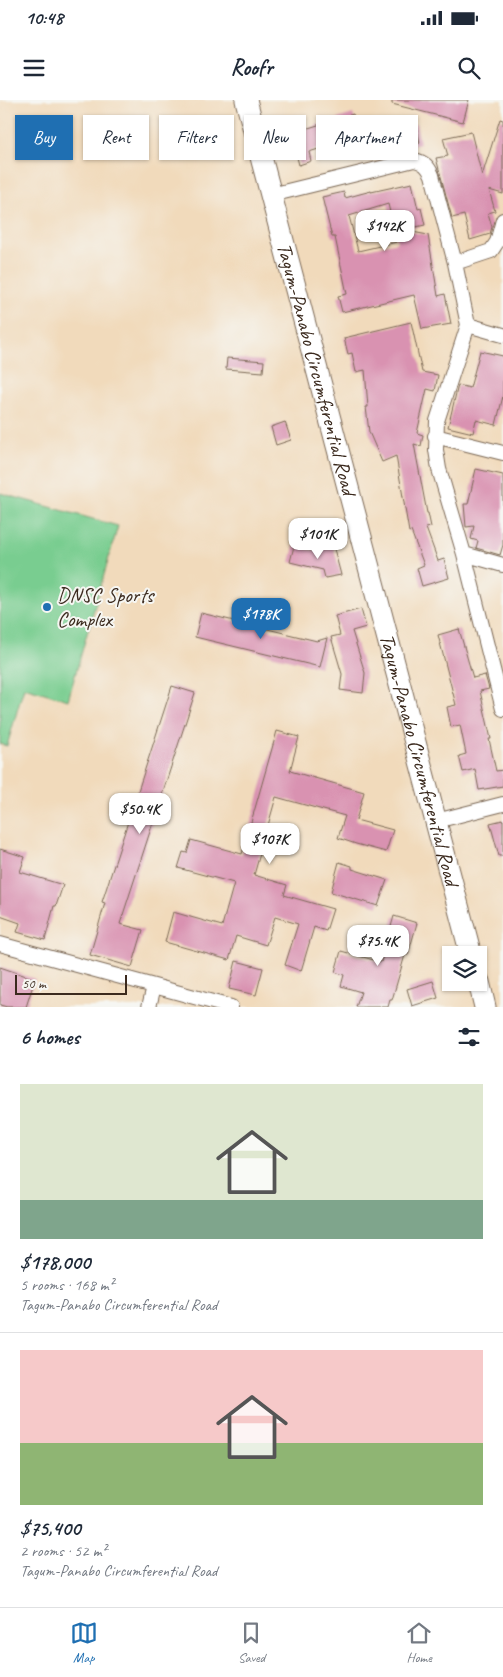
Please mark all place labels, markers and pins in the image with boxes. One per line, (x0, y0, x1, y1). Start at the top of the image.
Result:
pin: $142K (350, 210, 420, 252)
pin: $101K (283, 518, 353, 560)
place label: DNSC Sports Complex (57, 582, 155, 632)
pin: $178K (226, 598, 296, 640)
marker: DNSC Sports Complex (41, 601, 53, 613)
pin: $50.4K (99, 792, 181, 835)
pin: $107K (235, 822, 305, 865)
pin: $75.4K (337, 924, 419, 967)

